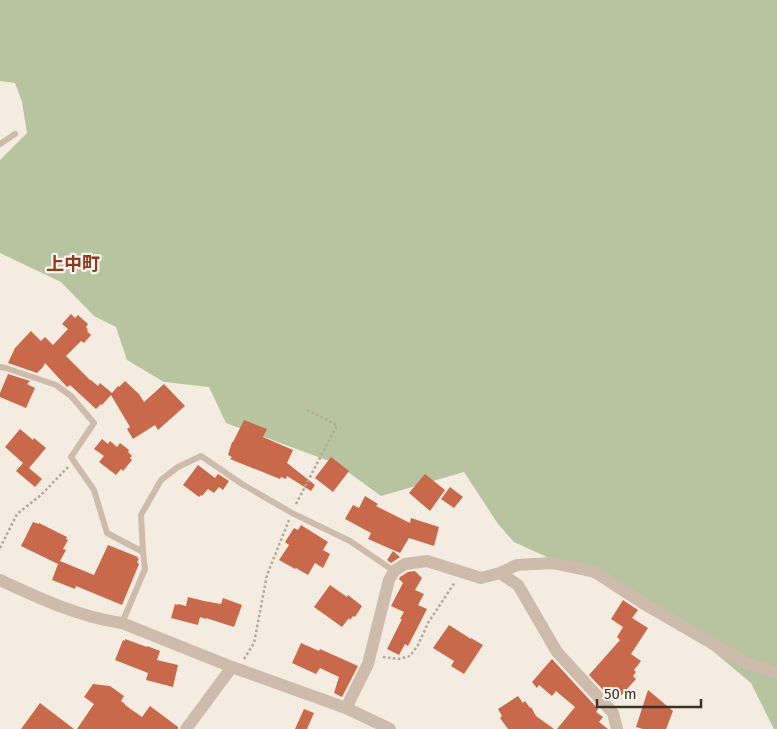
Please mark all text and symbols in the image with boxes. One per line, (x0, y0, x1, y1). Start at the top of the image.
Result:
district label: 上中町 (46, 253, 100, 275)
scale bar (597, 676, 701, 708)
text: 50 m (604, 685, 637, 703)

